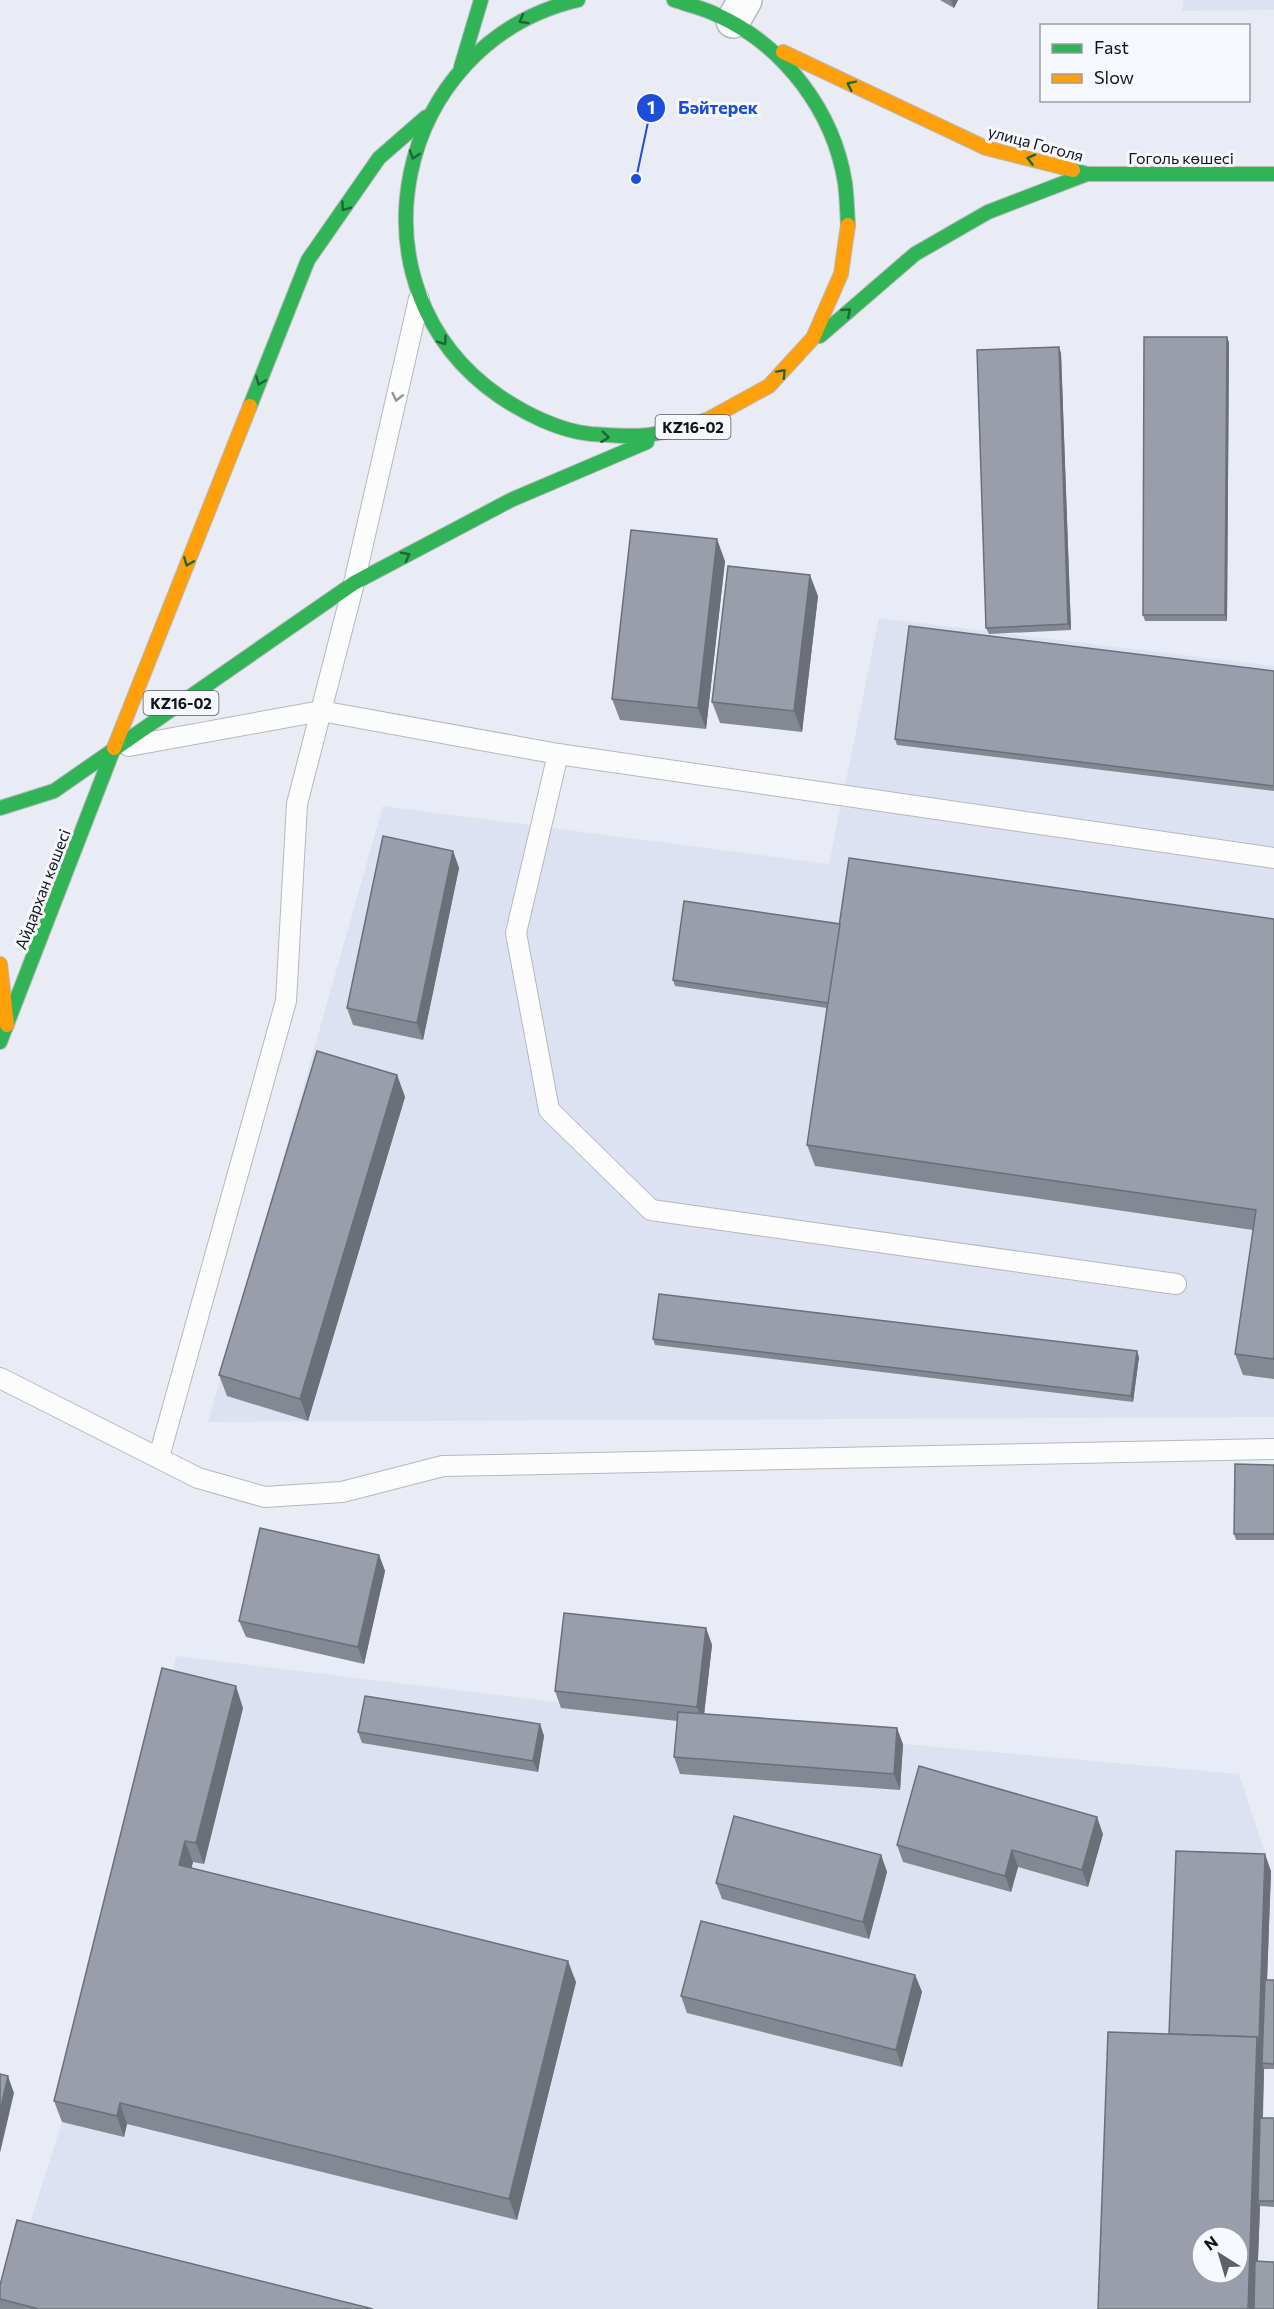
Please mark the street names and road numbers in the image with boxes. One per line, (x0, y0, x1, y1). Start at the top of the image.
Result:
street label: улица Гоголя (986, 121, 1086, 165)
street label: Гоголь көшесі (1128, 148, 1234, 167)
road number: KZ16-02 (656, 415, 730, 439)
road number: KZ16-02 (144, 691, 219, 715)
street label: Айдархан көшесі (10, 826, 74, 952)

